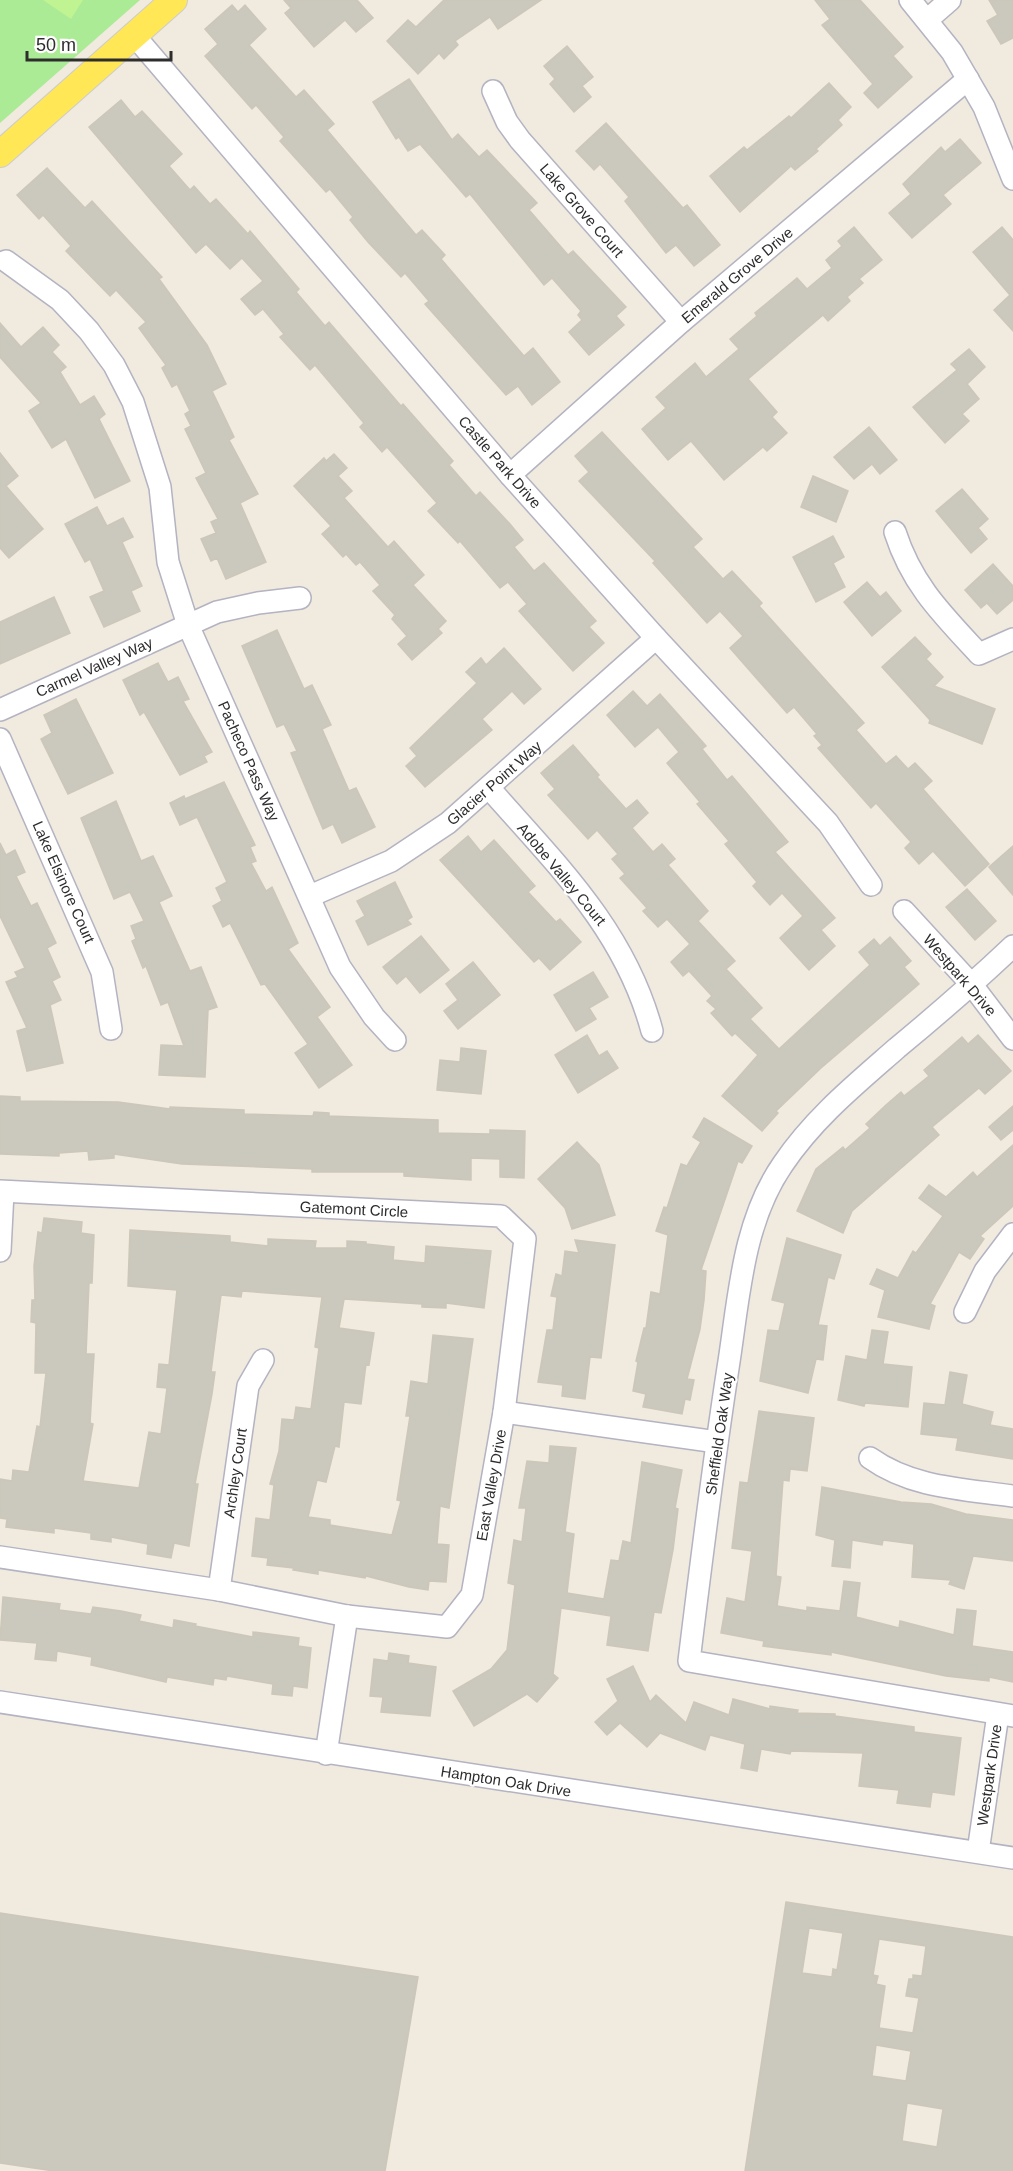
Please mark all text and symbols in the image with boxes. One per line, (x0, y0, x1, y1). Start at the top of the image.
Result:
scale bar (27, 24, 171, 62)
text: 50 m (36, 35, 76, 55)
street label: Lake Grove Court (537, 160, 628, 261)
street label: Emerald Grove Drive (678, 223, 796, 327)
street label: Castle Park Drive (455, 412, 545, 512)
street label: Carmel Valley Way (33, 633, 155, 700)
street label: Pacheco Pass Way (215, 698, 283, 824)
street label: Glacier Point Way (443, 737, 545, 829)
street label: Lake Elsinore Court (29, 818, 99, 946)
street label: Adobe Valley Court (514, 819, 610, 929)
street label: Westpark Drive (920, 931, 1000, 1019)
street label: Gatemont Circle (299, 1198, 409, 1220)
street label: Sheffield Oak Way (702, 1371, 736, 1496)
street label: Archley Court (220, 1426, 250, 1519)
street label: East Valley Drive (473, 1428, 509, 1542)
street label: Westpark Drive (973, 1723, 1005, 1827)
street label: Hampton Oak Drive (440, 1762, 572, 1800)

